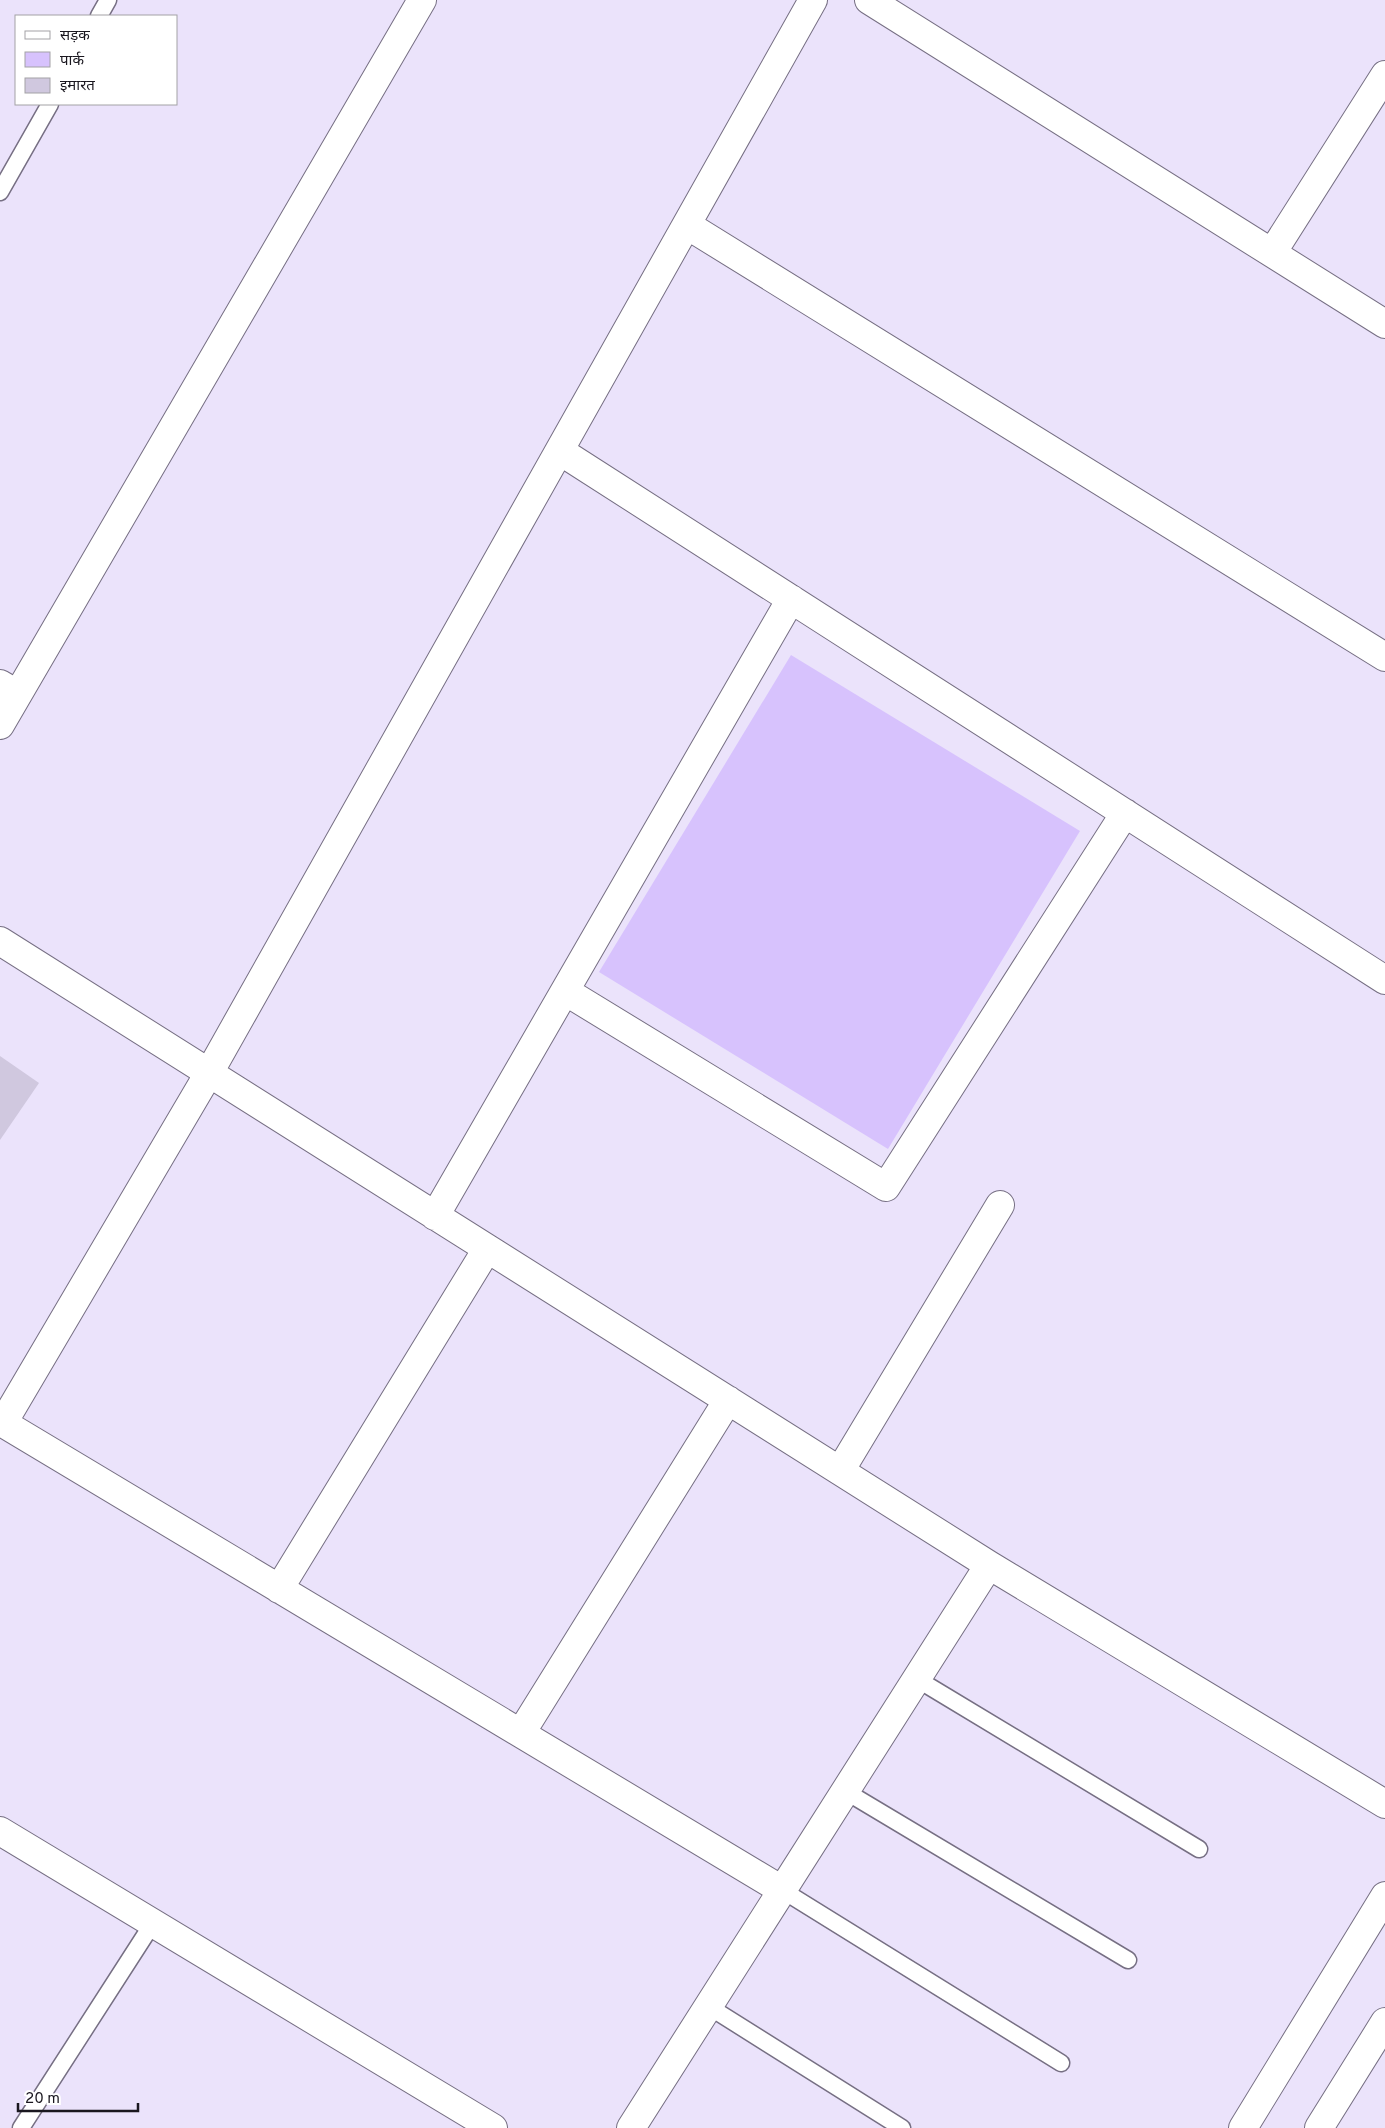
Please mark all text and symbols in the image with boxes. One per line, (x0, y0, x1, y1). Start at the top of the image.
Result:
legend (15, 15, 178, 105)
text: सड़क (60, 27, 90, 46)
text: पार्क (60, 51, 84, 71)
text: इमारत (60, 77, 95, 96)
scale bar (18, 2080, 138, 2112)
text: 20 m (25, 2090, 60, 2109)

